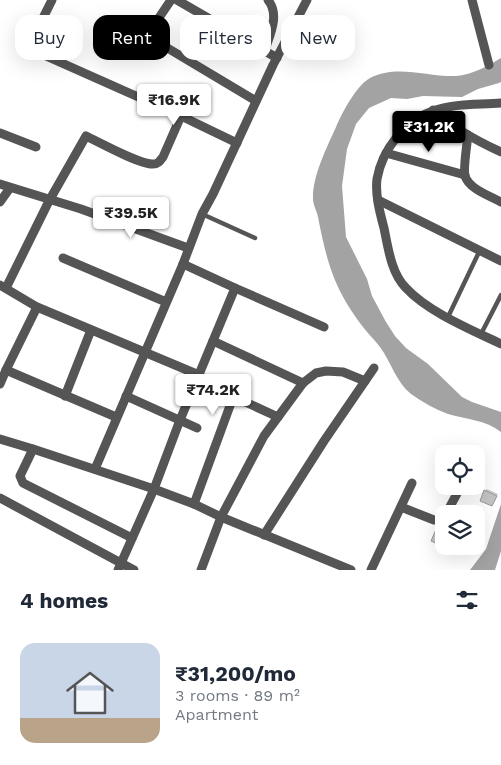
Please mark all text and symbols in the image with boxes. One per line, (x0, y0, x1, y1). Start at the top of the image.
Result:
chip: Buy (15, 15, 83, 60)
chip: Rent (93, 15, 170, 60)
chip: Filters (180, 15, 271, 60)
chip: New (281, 15, 355, 60)
pin: ₹16.9K (133, 84, 215, 126)
text: ₹16.9K (148, 90, 200, 109)
pin: ₹31.2K (388, 110, 470, 153)
text: ₹31.2K (403, 117, 455, 136)
pin: ₹39.5K (90, 196, 172, 239)
text: ₹39.5K (104, 203, 158, 222)
pin: ₹74.2K (172, 374, 254, 416)
text: ₹74.2K (186, 380, 240, 399)
map controls (435, 445, 485, 555)
button: locate (435, 445, 485, 495)
button: layers (435, 505, 485, 555)
icon: filters (453, 586, 481, 614)
text: 4 homes (20, 588, 108, 613)
text: ₹31,200/mo (175, 661, 296, 686)
icon: home (60, 663, 120, 723)
text: 3 rooms · 89 m² (175, 686, 300, 705)
text: Apartment (175, 705, 258, 724)

